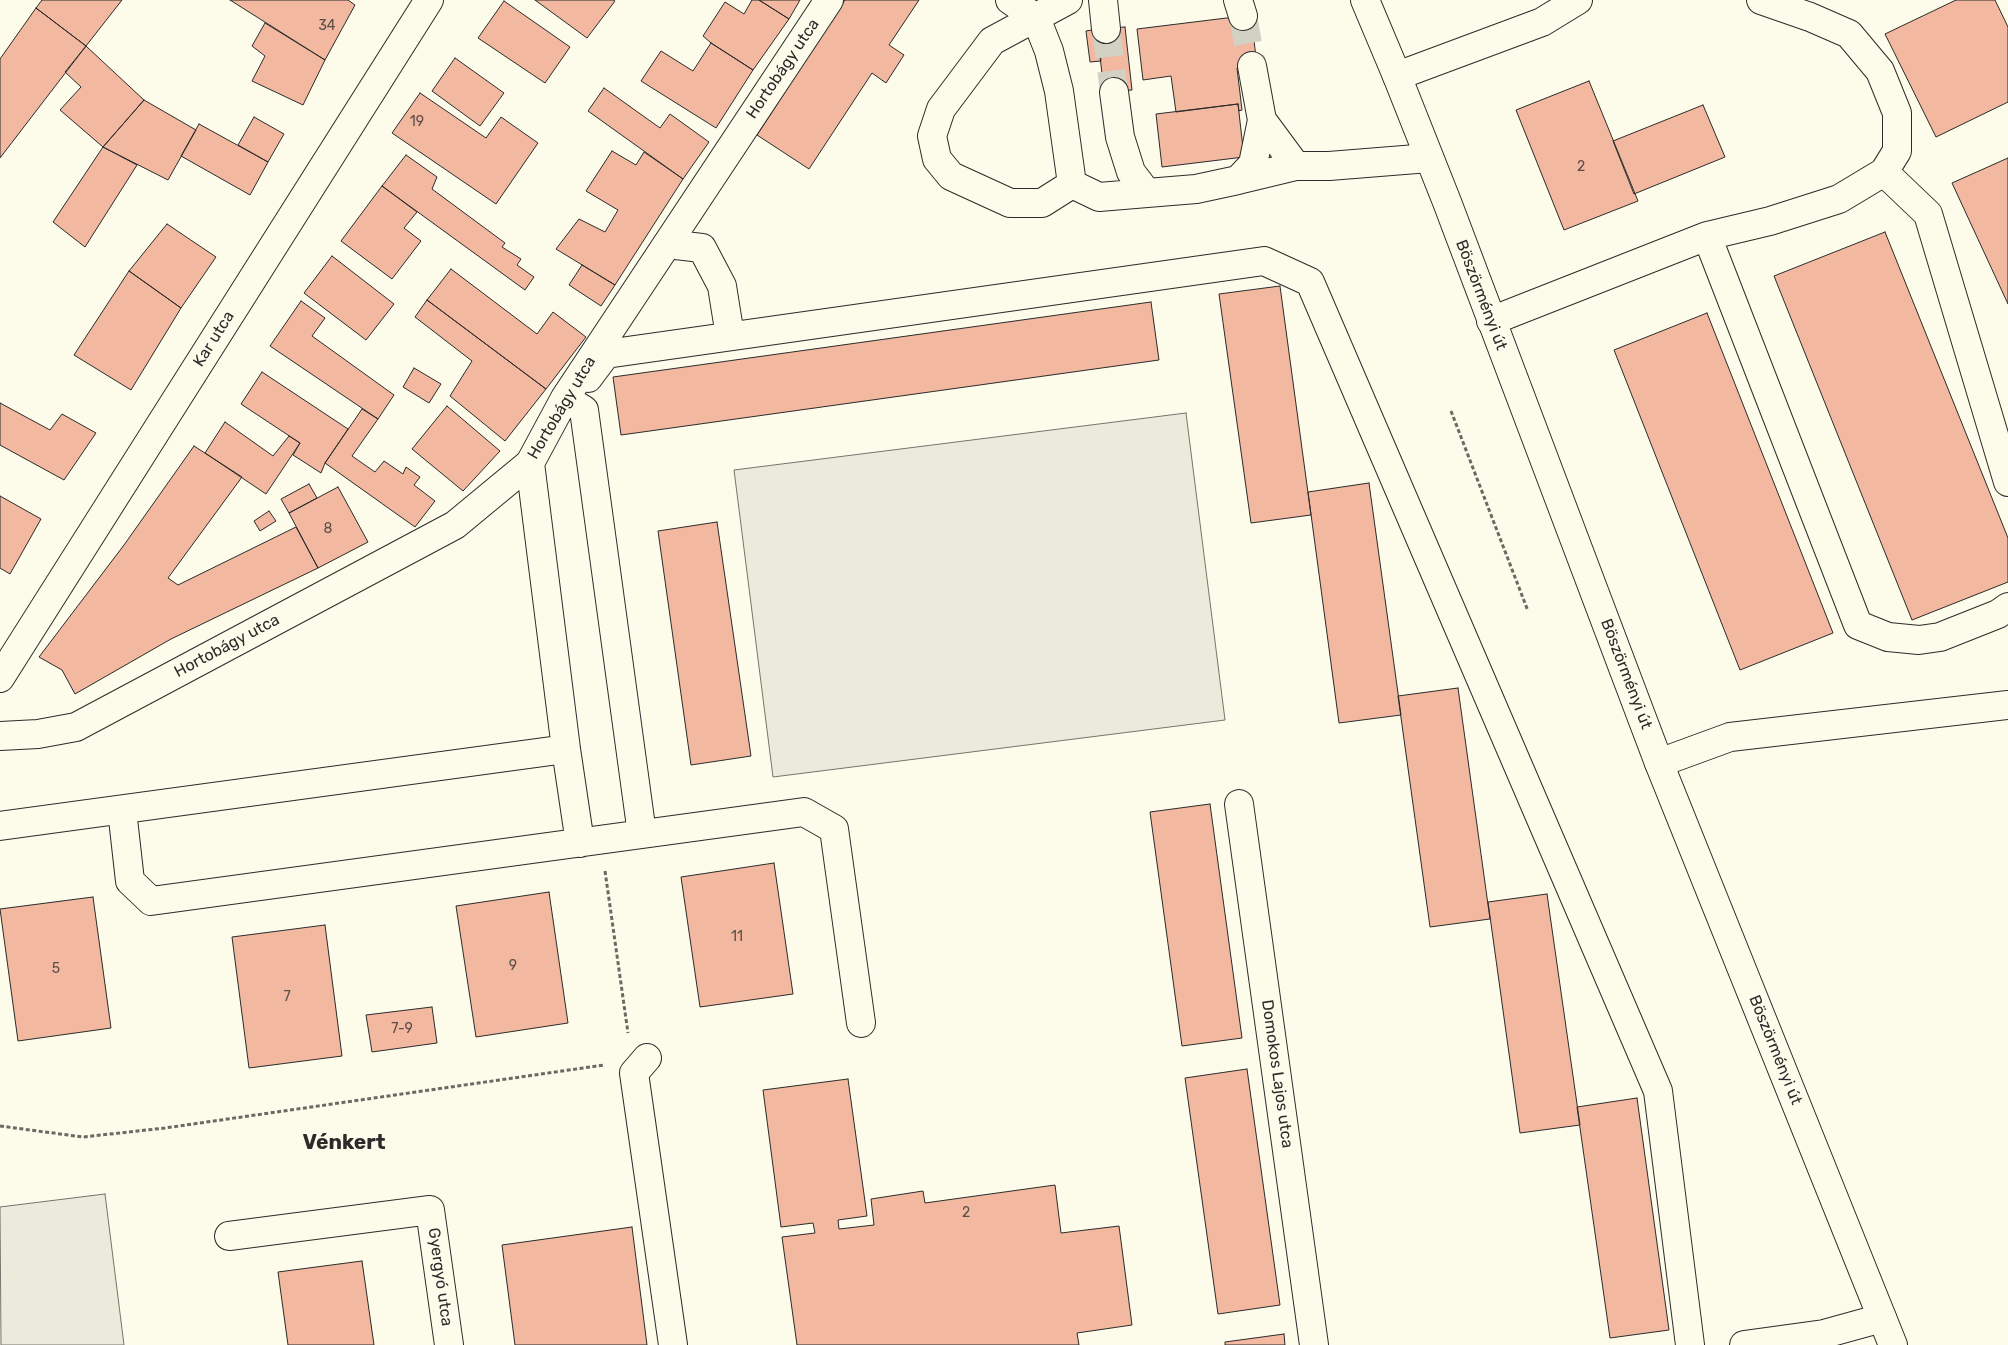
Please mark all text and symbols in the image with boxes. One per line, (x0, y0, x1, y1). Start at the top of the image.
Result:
street label: Hortobágy utca (743, 15, 823, 123)
house number: 34 (318, 18, 336, 34)
house number: 19 (410, 114, 424, 130)
house number: 2 (1577, 159, 1585, 175)
street label: Böszörményi út (1451, 237, 1511, 353)
street label: Kar utca (189, 308, 239, 370)
street label: Hortobágy utca (524, 353, 600, 463)
house number: 8 (324, 521, 332, 537)
street label: Hortobágy utca (171, 610, 283, 682)
street label: Böszörményi út (1596, 616, 1656, 732)
house number: 11 (731, 929, 743, 945)
house number: 9 (509, 958, 517, 974)
house number: 5 (52, 961, 60, 977)
house number: 7 (283, 989, 291, 1005)
street label: Böszörményi út (1744, 992, 1806, 1108)
street label: Domokos Lajos utca (1257, 999, 1297, 1149)
house number: 7-9 (391, 1021, 413, 1037)
district label: Vénkert (302, 1130, 386, 1156)
house number: 2 (962, 1205, 970, 1221)
street label: Gyergyó utca (424, 1227, 456, 1327)

